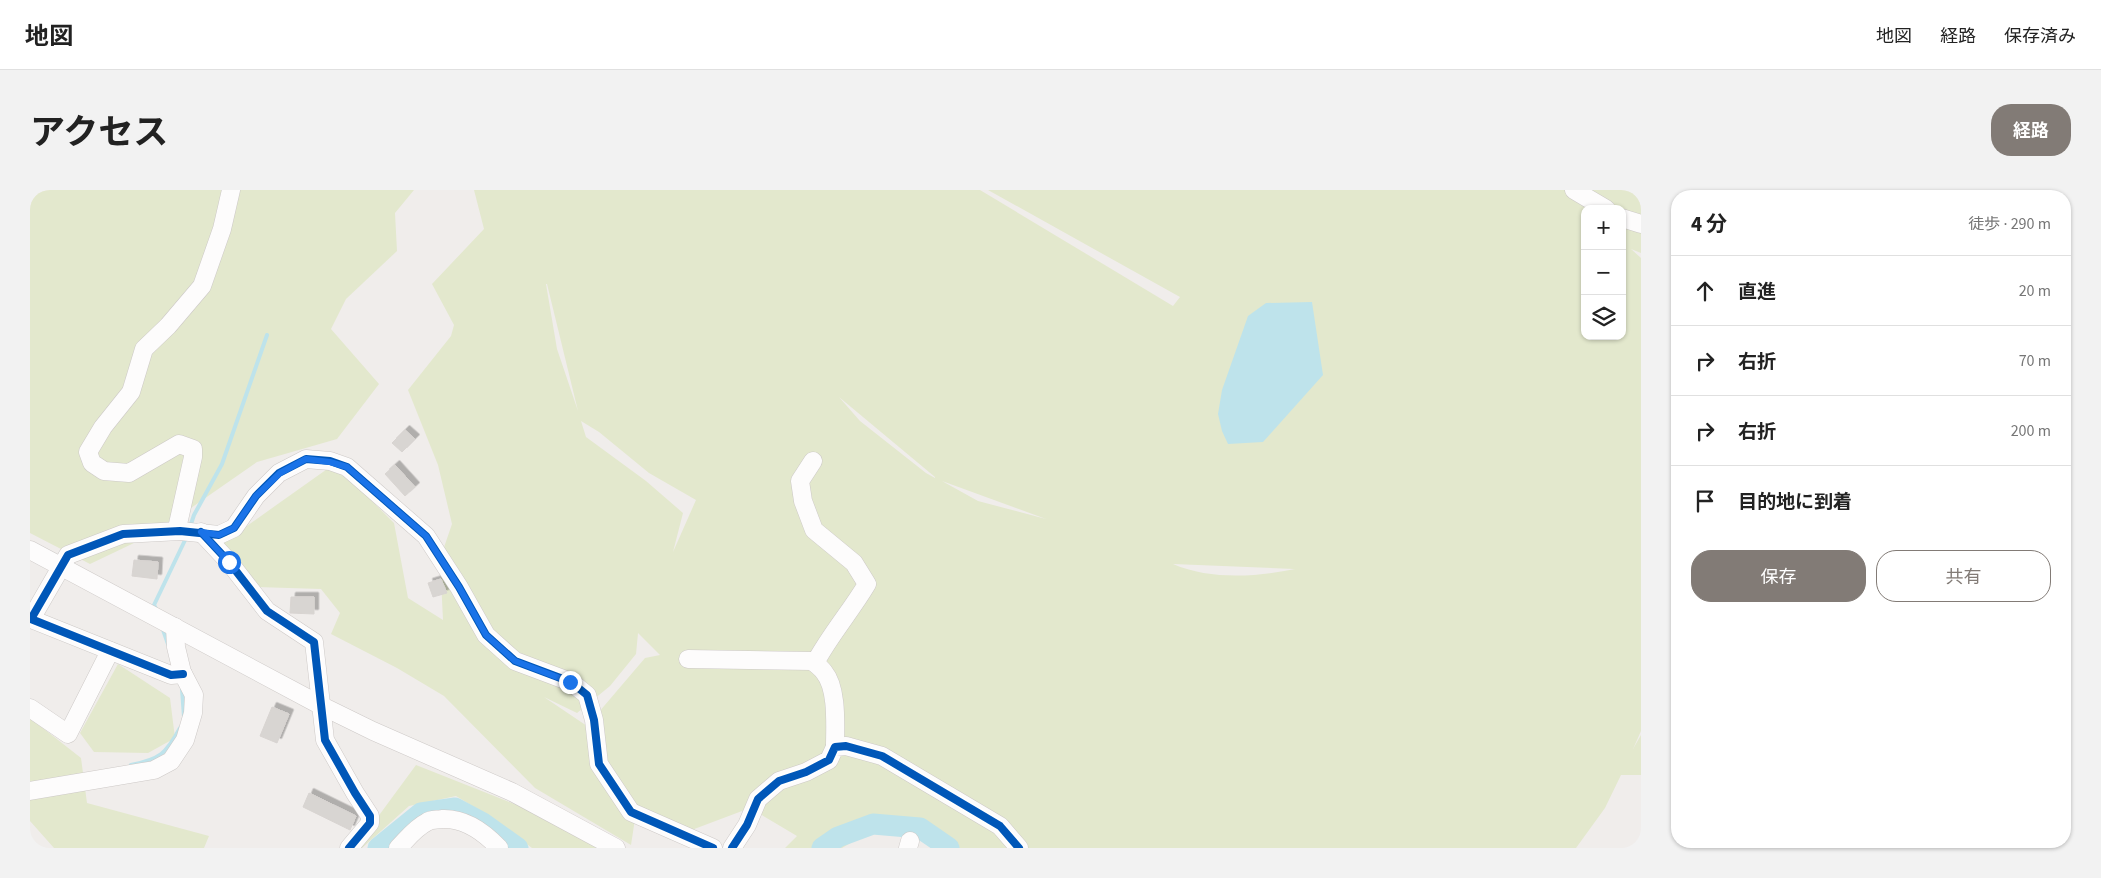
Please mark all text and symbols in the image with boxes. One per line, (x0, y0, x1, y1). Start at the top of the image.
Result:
text: 地図 (25, 19, 73, 54)
text: 地図 (1876, 24, 1912, 49)
text: 経路 (1940, 24, 1976, 49)
text: 保存済み (2004, 24, 2076, 49)
button: 経路 (1991, 104, 2071, 156)
text: アクセス (30, 108, 168, 158)
map controls (1581, 205, 1626, 340)
button: + (1581, 205, 1626, 250)
text: 4 分 (1691, 209, 1727, 239)
text: 徒歩 · 290 m (1968, 213, 2051, 235)
button: − (1581, 250, 1626, 295)
icon: ahead (1691, 277, 1719, 305)
text: 直進 (1738, 279, 1776, 306)
text: 20 m (2019, 280, 2051, 302)
button: layers (1581, 295, 1626, 340)
icon: right (1691, 347, 1719, 375)
text: 右折 (1738, 349, 1776, 376)
text: 70 m (2019, 350, 2051, 372)
icon: right (1691, 417, 1719, 445)
text: 右折 (1738, 419, 1776, 446)
text: 200 m (2011, 420, 2051, 442)
icon: arrive (1691, 487, 1719, 515)
text: 目的地に到着 (1738, 489, 1852, 516)
button: 保存 (1691, 550, 1866, 602)
button: 共有 (1876, 550, 2051, 602)
route start (218, 551, 241, 574)
route end (559, 671, 582, 694)

